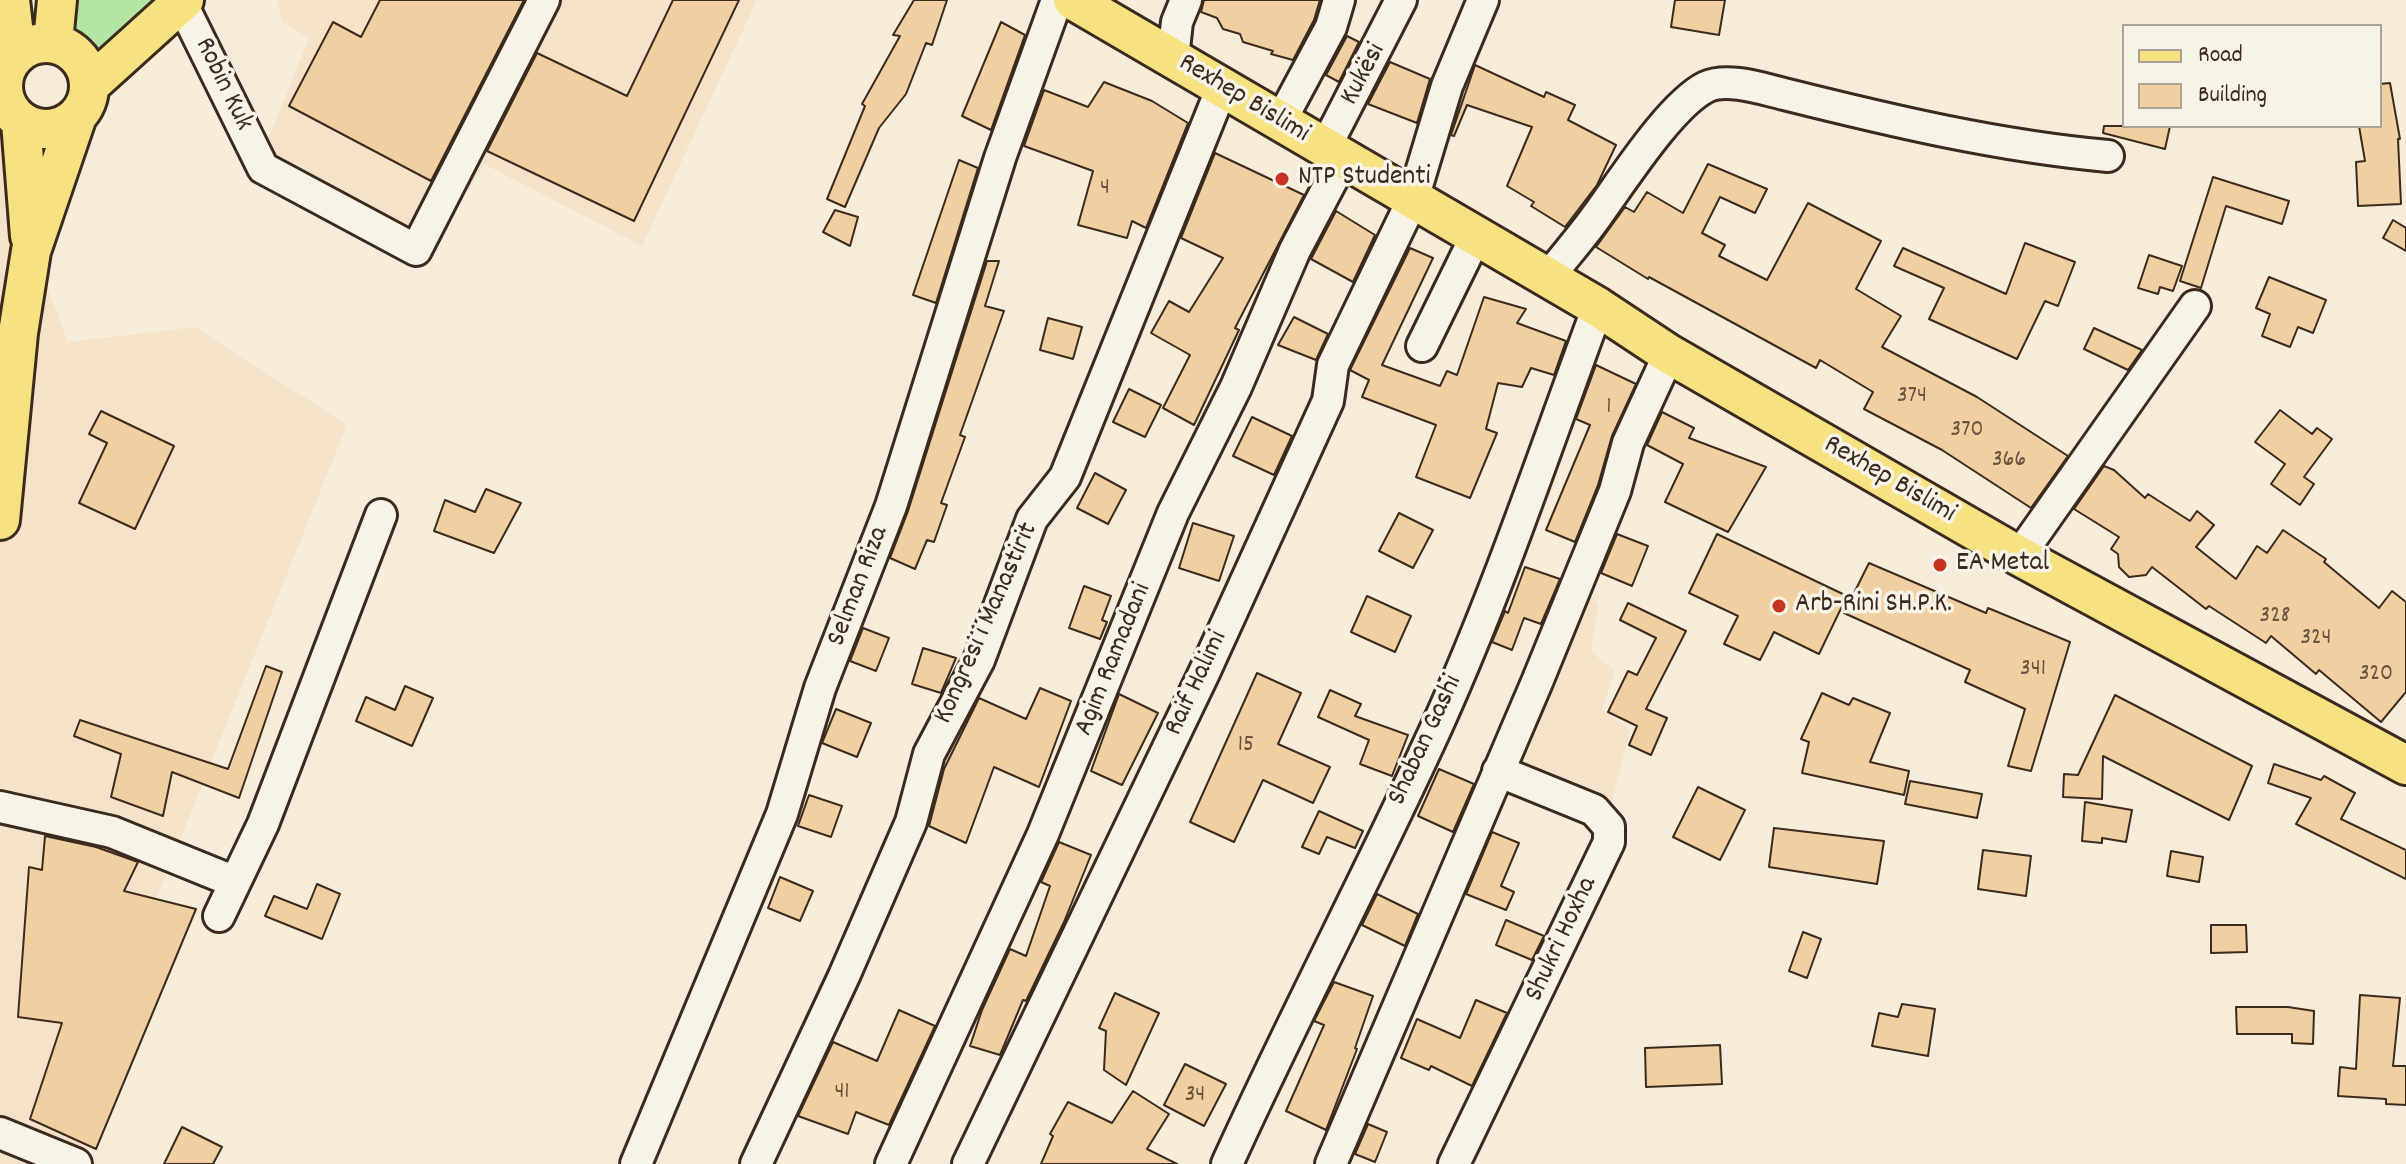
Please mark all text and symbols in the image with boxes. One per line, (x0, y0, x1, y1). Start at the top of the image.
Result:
legend (2122, 24, 2382, 128)
street label: Robin Kuk (185, 33, 259, 137)
street label: Kukësi (1335, 38, 1395, 112)
text: Road (2198, 39, 2243, 73)
street label: Rexhep Bislimi (1171, 48, 1315, 152)
text: Building (2198, 79, 2267, 113)
place label: NTP Studenti (1298, 162, 1431, 196)
marker: NTP Studenti (1273, 170, 1291, 188)
house number: 4 (1100, 176, 1110, 204)
house number: 374 (1897, 384, 1927, 412)
house number: 1 (1606, 395, 1612, 423)
house number: 370 (1951, 418, 1983, 446)
street label: Rexhep Bislimi (1817, 430, 1961, 532)
house number: 366 (1992, 448, 2026, 476)
street label: Kongresi i Manastirit (929, 518, 1047, 730)
street label: Selman Riza (822, 522, 898, 652)
place label: EA Metal (1956, 548, 2049, 582)
marker: EA Metal (1931, 556, 1949, 574)
street label: Agim Ramadani (1069, 579, 1161, 741)
place label: Arb-Rini SH.P.K. (1795, 589, 1952, 623)
marker: Arb-Rini SH.P.K. (1770, 597, 1788, 615)
house number: 328 (2260, 604, 2290, 632)
street label: Raif Halimi (1159, 626, 1237, 742)
house number: 324 (2300, 626, 2332, 654)
house number: 341 (2020, 657, 2046, 685)
house number: 320 (2359, 662, 2393, 690)
street label: Shaban Gashi (1382, 670, 1472, 812)
house number: 15 (1238, 733, 1254, 761)
street label: Shukri Hoxha (1520, 872, 1606, 1008)
house number: 41 (834, 1080, 850, 1108)
house number: 34 (1185, 1083, 1205, 1111)

